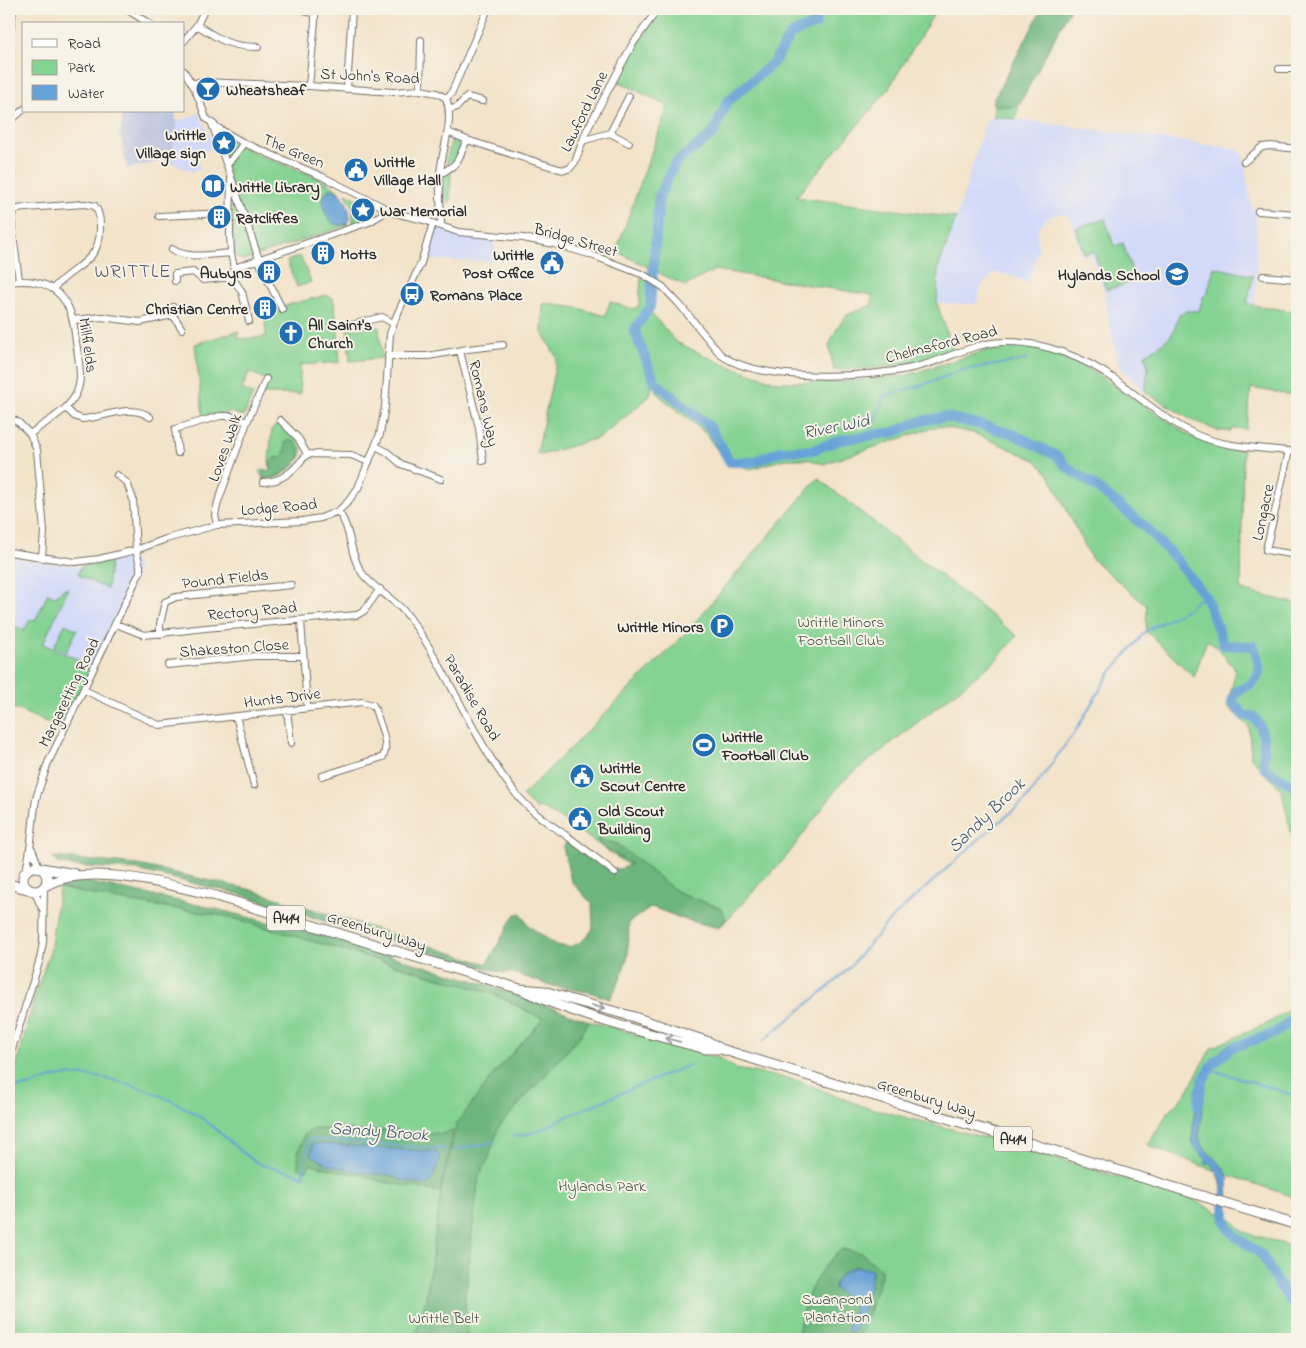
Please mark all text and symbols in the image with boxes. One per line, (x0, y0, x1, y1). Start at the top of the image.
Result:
legend (22, 22, 185, 112)
text: Road (68, 33, 101, 55)
text: Park (68, 57, 96, 79)
street label: St John's Road (320, 62, 420, 92)
street label: Lawford Lane (555, 67, 615, 156)
bar icon: Wheatsheaf (195, 76, 221, 102)
place label: Wheatsheaf (226, 79, 307, 103)
text: Water (68, 83, 104, 105)
place label: Writtle Village sign (135, 124, 207, 167)
street label: The Green (259, 128, 328, 176)
place icon: Writtle Village sign (211, 130, 237, 156)
place label: Writtle Village Hall (373, 151, 441, 194)
public building icon: Writtle Village Hall (343, 157, 369, 183)
library icon: Writtle Library (200, 173, 226, 199)
place label: Writtle Library (230, 176, 320, 201)
place icon: War Memorial (350, 197, 376, 223)
place label: War Memorial (380, 200, 467, 224)
building icon: Ratcliffes (206, 204, 232, 230)
place label: Ratcliffes (235, 207, 298, 231)
street label: Bridge Street (530, 217, 621, 265)
building icon: Motts (310, 240, 336, 266)
place label: Motts (340, 243, 377, 267)
place label: Writtle Post Office (463, 244, 535, 286)
public building icon: Writtle Post Office (539, 250, 565, 276)
district label: WRITTLE (94, 259, 172, 286)
building icon: Aubyns (256, 259, 282, 285)
school or university icon: Hylands School (1164, 261, 1190, 287)
place label: Aubyns (200, 262, 252, 287)
place label: Hylands School (1058, 264, 1160, 289)
bus stop icon: Romans Place (399, 281, 425, 307)
place label: Romans Place (429, 284, 523, 308)
building icon: Christian Centre (252, 295, 278, 321)
place label: Christian Centre (146, 298, 249, 322)
place label: All Saint's Church (308, 314, 372, 356)
street label: Millfields (71, 316, 103, 374)
street label: Chelmsford Road (883, 319, 1000, 370)
church icon: All Saint's Church (278, 320, 304, 346)
street label: Romans Way (461, 358, 505, 449)
street label: Loves Walk (202, 409, 250, 485)
water label: River Wid (801, 409, 873, 447)
street label: Longacre (1246, 481, 1282, 543)
street label: Lodge Road (240, 493, 318, 523)
street label: Pound Fields (181, 564, 270, 596)
street label: Rectory Road (207, 596, 298, 628)
park label: Writtle Minors Football Club (797, 611, 885, 653)
parking icon: Writtle Minors (709, 613, 735, 639)
place label: Writtle Minors (617, 616, 704, 640)
street label: Shakeston Close (179, 633, 290, 665)
street label: Margaretting Road (33, 634, 107, 752)
street label: Paradise Road (437, 650, 506, 746)
street label: Hunts Drive (242, 682, 323, 716)
place label: Writtle Football Club (721, 726, 809, 768)
sports icon: Writtle Football Club (691, 732, 717, 758)
place label: Writtle Scout Centre (600, 757, 686, 799)
public building icon: Writtle Scout Centre (569, 763, 595, 789)
water label: Sandy Brook (943, 772, 1033, 860)
place label: Old Scout Building (597, 800, 665, 843)
public building icon: Old Scout Building (567, 806, 593, 832)
street label: Greenbury Way (324, 905, 429, 958)
road number: A414 (267, 906, 305, 930)
one-way arrow (590, 1002, 606, 1012)
one-way arrow (666, 1035, 682, 1044)
street label: Greenbury Way (874, 1072, 979, 1125)
water label: Sandy Brook (329, 1117, 430, 1149)
road number: A414 (994, 1126, 1032, 1152)
park label: Hylands Park (558, 1175, 647, 1199)
park label: Swanpond Plantation (801, 1288, 873, 1330)
park label: Writtle Belt (409, 1307, 480, 1331)

